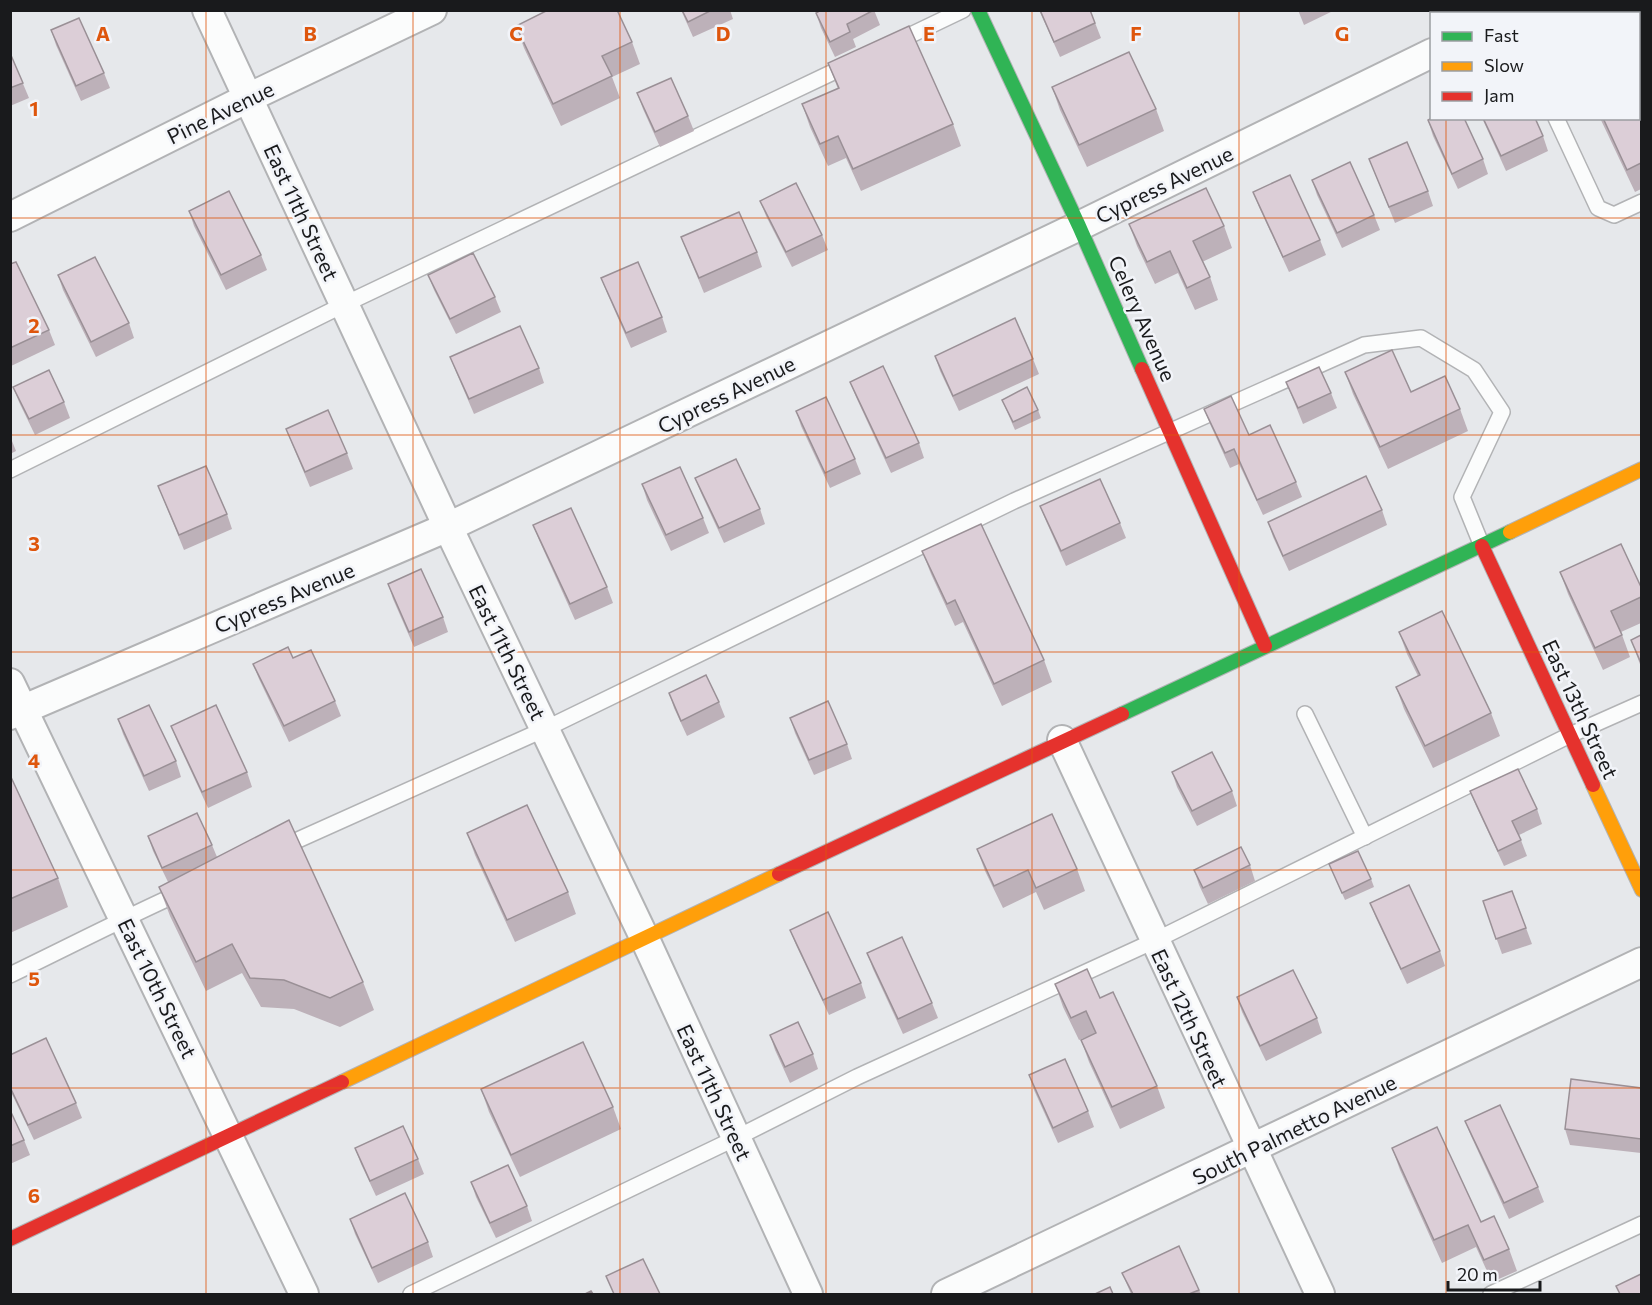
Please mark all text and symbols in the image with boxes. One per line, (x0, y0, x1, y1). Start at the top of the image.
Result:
legend (1430, 12, 1640, 120)
text: A (96, 21, 110, 45)
text: B (303, 21, 317, 45)
text: C (509, 21, 523, 45)
text: D (716, 21, 730, 45)
text: E (923, 21, 935, 45)
text: F (1130, 21, 1142, 45)
text: G (1335, 21, 1349, 45)
text: Fast (1484, 24, 1519, 46)
text: Slow (1484, 54, 1524, 76)
street label: Pine Avenue (163, 75, 277, 149)
text: Jam (1484, 84, 1514, 106)
text: 1 (29, 96, 39, 120)
street label: East 11th Street (259, 140, 345, 284)
street label: Cypress Avenue (1091, 140, 1237, 228)
street label: Celery Avenue (1104, 251, 1182, 385)
text: 2 (28, 313, 40, 337)
street label: Cypress Avenue (653, 350, 799, 438)
text: 3 (28, 531, 40, 555)
street label: Cypress Avenue (210, 556, 358, 638)
street label: East 11th Street (464, 580, 552, 724)
street label: East 13th Street (1538, 635, 1624, 783)
text: 4 (28, 748, 40, 772)
street label: East 10th Street (113, 914, 203, 1062)
street label: East 12th Street (1147, 945, 1233, 1091)
text: 5 (28, 966, 40, 990)
street label: East 11th Street (672, 1020, 758, 1164)
street label: South Palmetto Avenue (1188, 1069, 1400, 1189)
text: 6 (28, 1183, 40, 1207)
scale bar (1448, 1254, 1540, 1292)
text: 20 m (1457, 1263, 1498, 1285)

